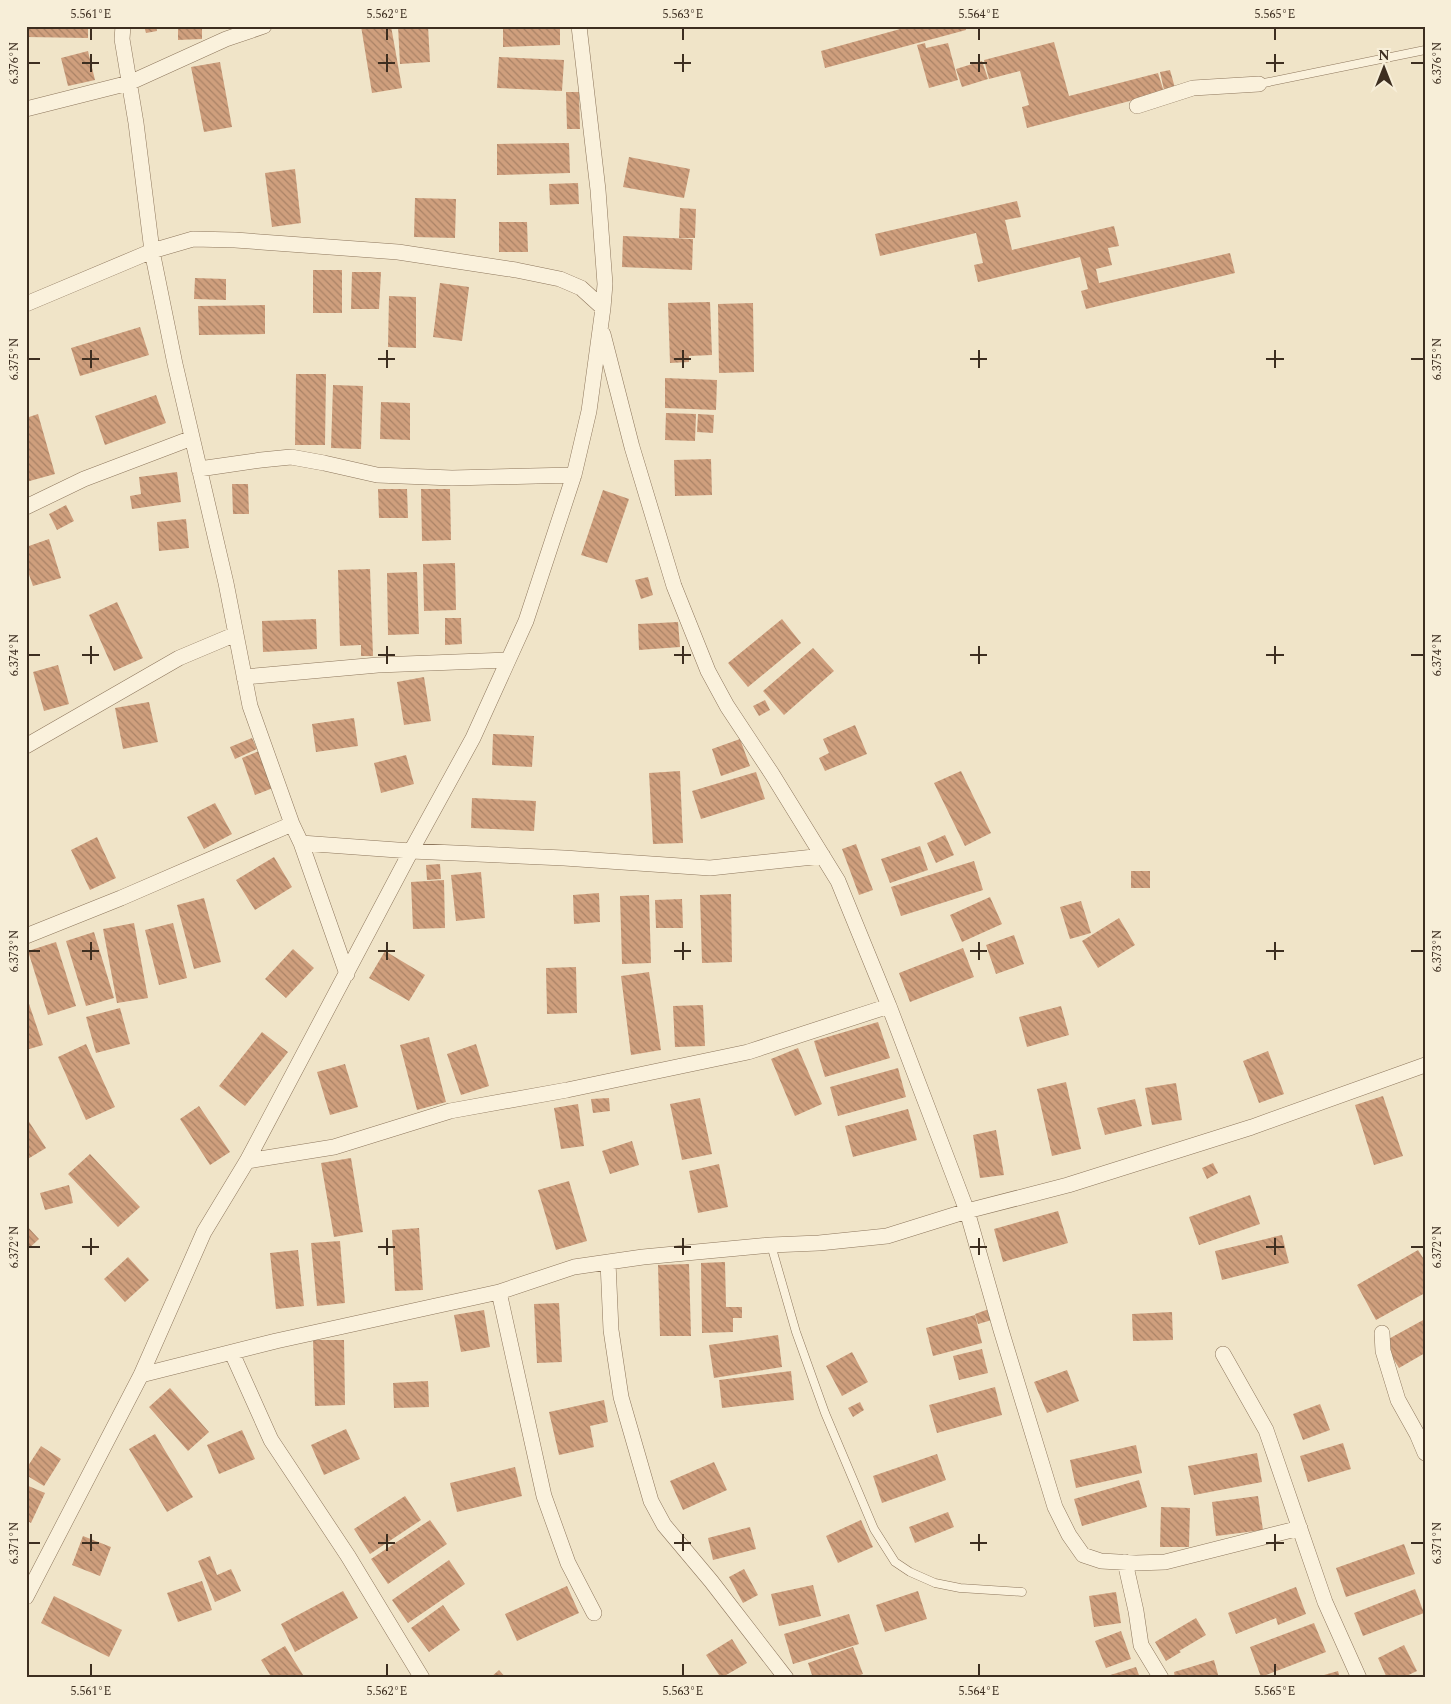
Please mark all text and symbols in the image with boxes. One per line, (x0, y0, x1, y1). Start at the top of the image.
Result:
text: 5.561°E (71, 5, 111, 24)
text: 5.562°E (367, 5, 407, 24)
text: 5.563°E (663, 5, 703, 24)
text: 5.564°E (959, 5, 999, 24)
text: 5.565°E (1255, 5, 1295, 24)
text: 6.376°N (5, 42, 24, 84)
north arrow (1358, 42, 1408, 92)
text: 6.376°N (1428, 42, 1447, 84)
text: N (1378, 45, 1390, 66)
text: 6.375°N (5, 338, 24, 380)
text: 6.375°N (1428, 338, 1447, 380)
text: 6.374°N (5, 634, 24, 676)
text: 6.374°N (1428, 634, 1447, 676)
text: 6.373°N (5, 930, 24, 972)
text: 6.373°N (1428, 930, 1447, 972)
text: 6.372°N (5, 1226, 24, 1268)
text: 6.372°N (1428, 1226, 1447, 1268)
text: 6.371°N (5, 1522, 24, 1564)
text: 6.371°N (1428, 1522, 1447, 1564)
text: 5.561°E (71, 1682, 111, 1701)
text: 5.562°E (367, 1682, 407, 1701)
text: 5.563°E (663, 1682, 703, 1701)
text: 5.564°E (959, 1682, 999, 1701)
text: 5.565°E (1255, 1682, 1295, 1701)

